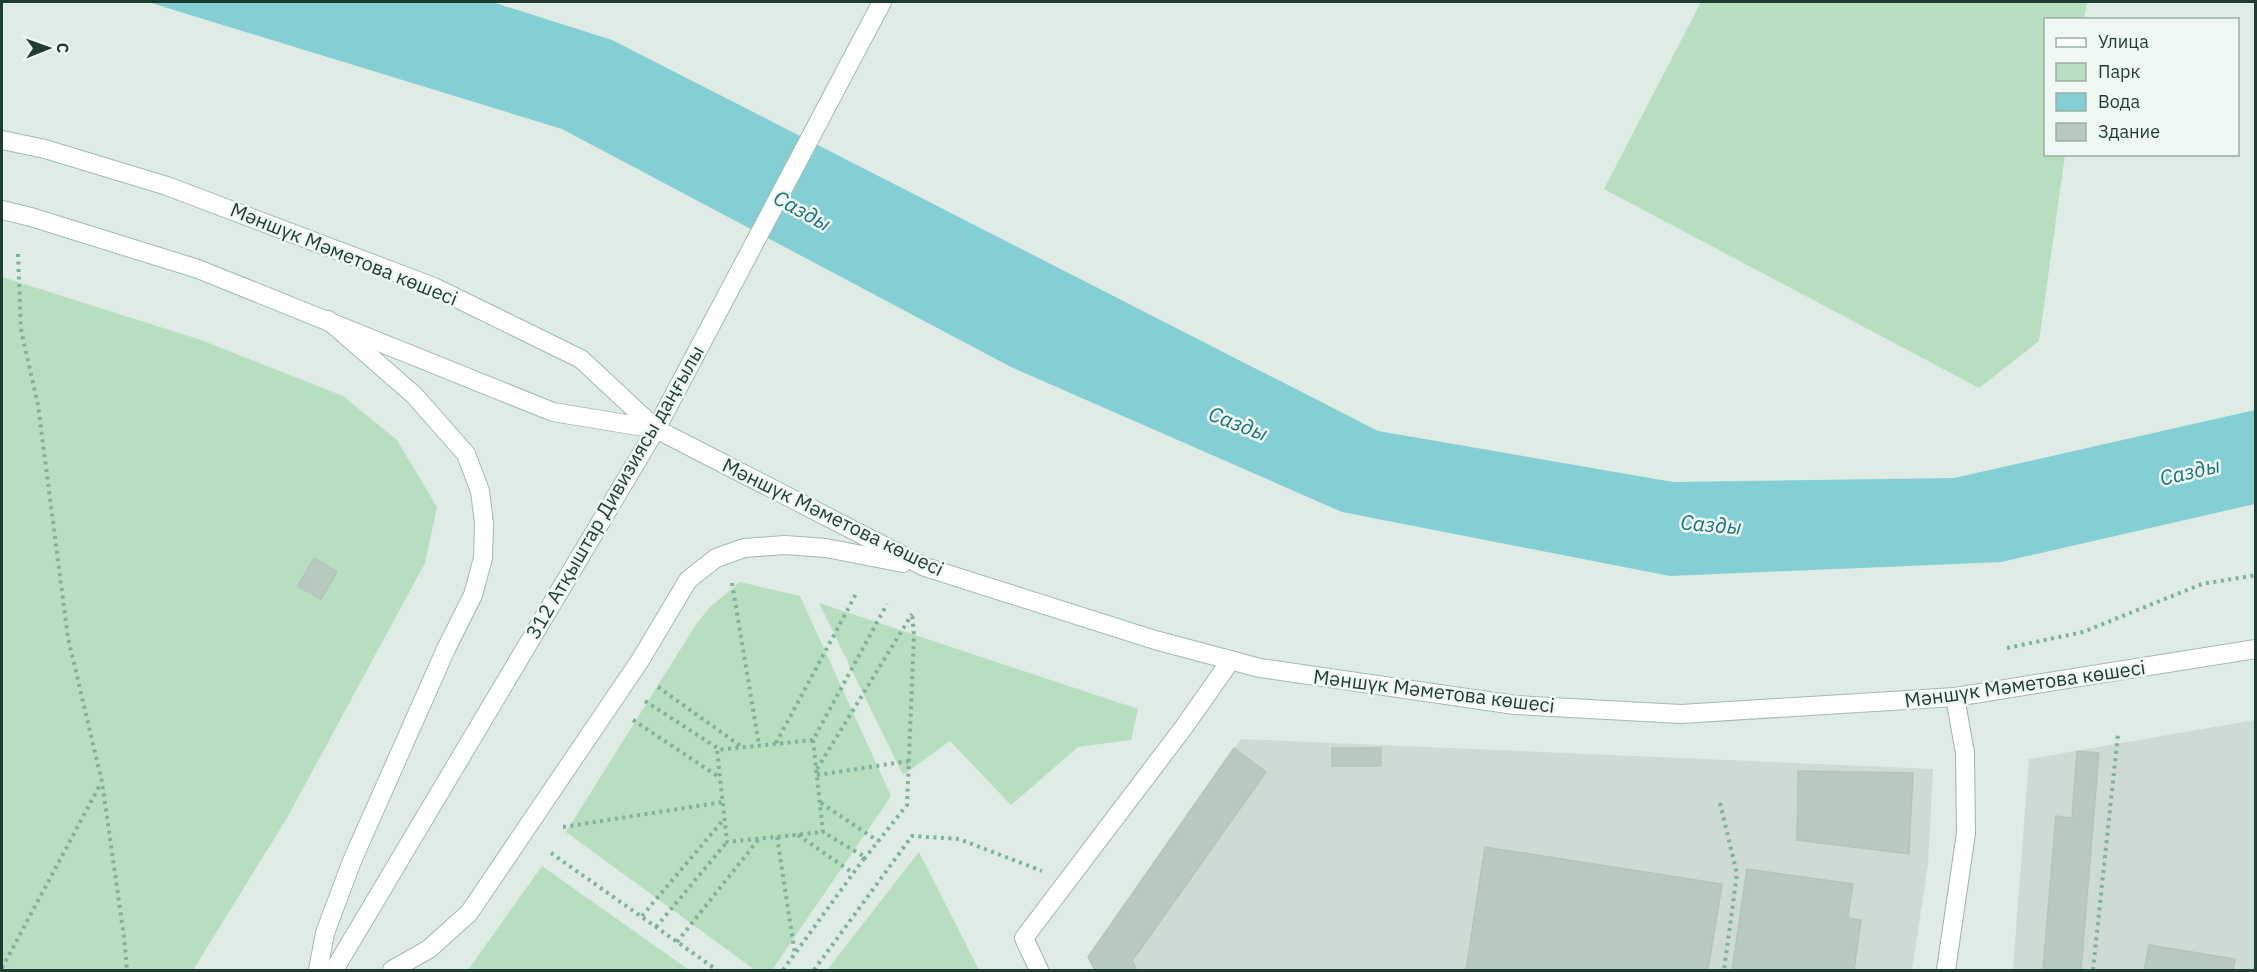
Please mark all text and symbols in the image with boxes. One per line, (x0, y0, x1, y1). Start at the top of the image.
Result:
north arrow (18, 18, 78, 78)
legend (2044, 18, 2239, 156)
text: Улица (2098, 30, 2149, 53)
text: С (53, 42, 73, 53)
text: Парк (2098, 60, 2141, 83)
text: Вода (2098, 90, 2141, 113)
text: Здание (2098, 120, 2160, 143)
water label: Сазды (769, 183, 836, 237)
street label: Мәншүк Мәметова көшесі (226, 195, 462, 312)
street label: 312 Атқыштар Дивизиясы даңғылы (519, 340, 710, 644)
water label: Сазды (1205, 399, 1272, 447)
street label: Мәншүк Мәметова көшесі (718, 451, 948, 582)
water label: Сазды (2157, 451, 2223, 492)
water label: Сазды (1679, 507, 1743, 541)
street label: Мәншүк Мәметова көшесі (1903, 653, 2147, 714)
street label: Мәншүк Мәметова көшесі (1312, 662, 1556, 719)

